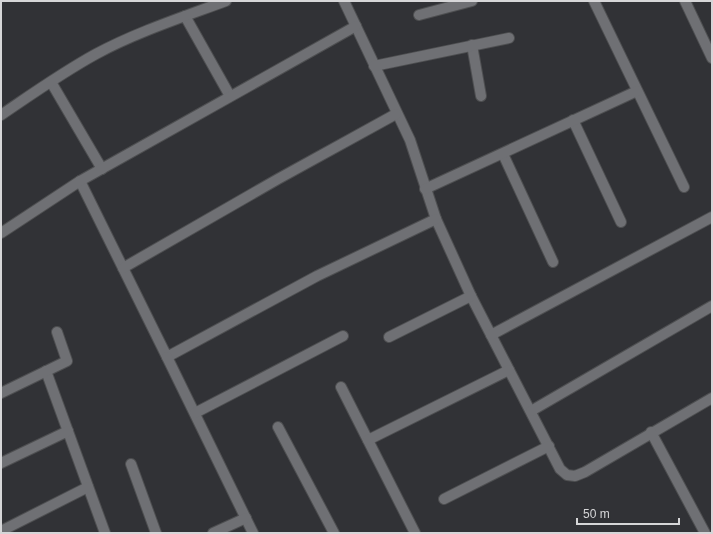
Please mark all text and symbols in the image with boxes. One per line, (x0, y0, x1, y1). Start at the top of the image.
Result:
scale bar (577, 500, 679, 526)
text: 50 m (583, 507, 610, 521)

